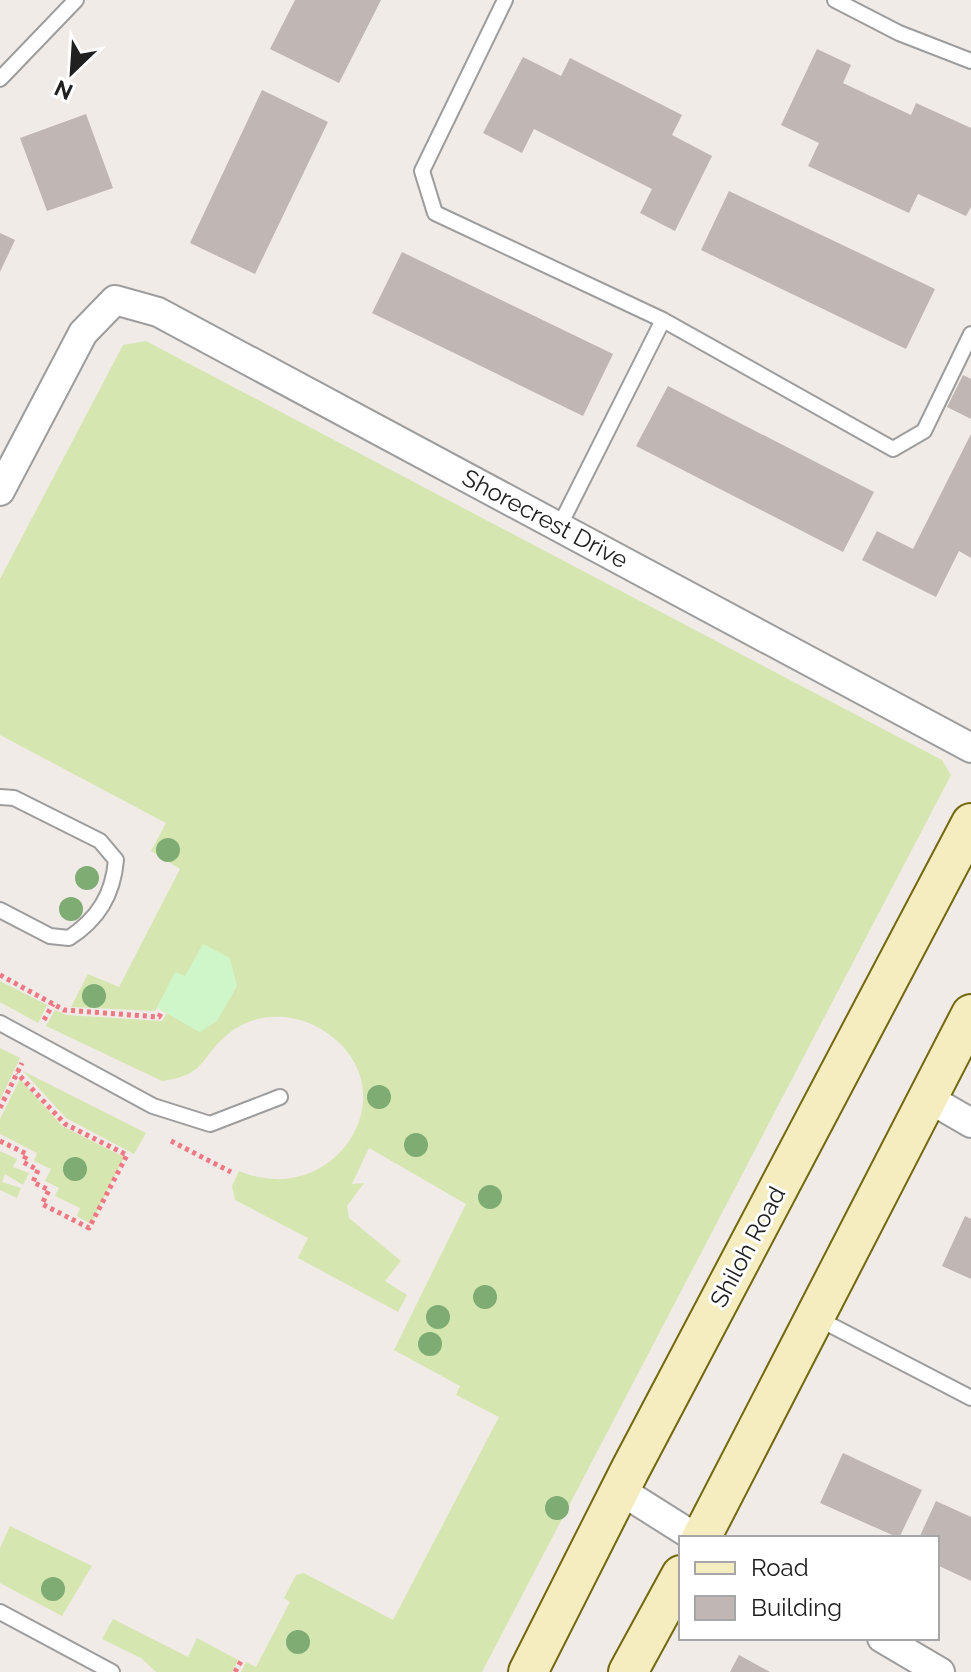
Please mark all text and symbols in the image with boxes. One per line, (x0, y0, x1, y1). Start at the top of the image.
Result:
north arrow (32, 32, 112, 112)
text: N (50, 75, 77, 105)
street label: Shorecrest Drive (458, 463, 633, 574)
street label: Shiloh Road (704, 1182, 791, 1312)
legend (679, 1536, 939, 1640)
text: Road (751, 1553, 809, 1582)
text: Building (751, 1593, 842, 1622)

